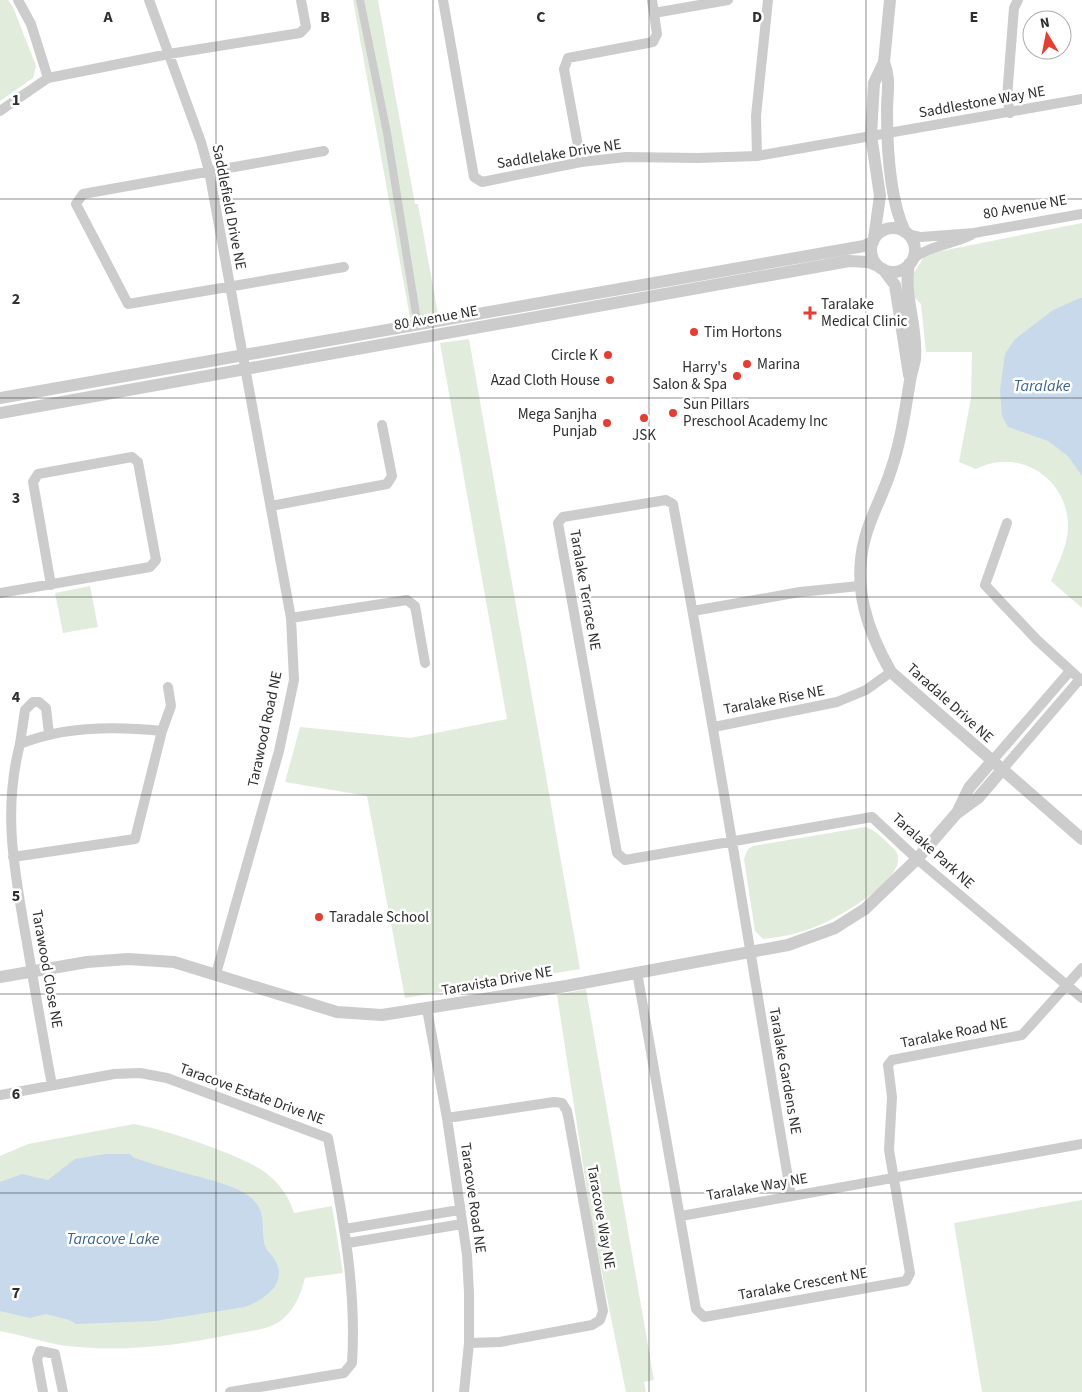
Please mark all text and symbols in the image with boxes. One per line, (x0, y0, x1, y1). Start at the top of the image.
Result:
text: A (102, 6, 113, 28)
text: B (320, 6, 330, 28)
text: C (536, 6, 546, 28)
text: D (752, 6, 762, 28)
text: E (970, 6, 978, 28)
north arrow (1022, 10, 1072, 60)
text: N (1039, 13, 1051, 34)
street label: Saddlestone Way NE (917, 81, 1047, 123)
text: 1 (12, 89, 20, 111)
street label: Saddlelake Drive NE (495, 134, 623, 174)
street label: Saddlefield Drive NE (207, 143, 251, 272)
street label: 80 Avenue NE (981, 189, 1069, 225)
text: 2 (12, 288, 20, 310)
place label: Taralake Medical Clinic (821, 294, 907, 332)
street label: 80 Avenue NE (392, 300, 480, 336)
marker: Taralake Medical Clinic (803, 306, 817, 320)
place label: Tim Hortons (704, 322, 782, 343)
marker: Tim Hortons (688, 326, 700, 338)
place label: Circle K (551, 345, 598, 366)
marker: Circle K (602, 349, 614, 361)
place label: Marina (757, 354, 800, 375)
place label: Harry's Salon & Spa (652, 357, 727, 395)
marker: Marina (741, 358, 753, 370)
place label: Azad Cloth House (491, 370, 600, 391)
marker: Harry's Salon & Spa (731, 370, 743, 382)
marker: Azad Cloth House (604, 374, 616, 386)
water label: Taralake (1013, 375, 1071, 397)
place label: Sun Pillars Preschool Academy Inc (683, 394, 828, 432)
place label: Mega Sanjha Punjab (518, 404, 597, 442)
marker: Sun Pillars Preschool Academy Inc (667, 407, 679, 419)
marker: JSK (638, 412, 650, 424)
marker: Mega Sanjha Punjab (601, 417, 613, 429)
place label: JSK (632, 425, 656, 446)
text: 3 (12, 487, 20, 509)
street label: Taralake Terrace NE (564, 528, 606, 652)
street label: Taradale Drive NE (902, 658, 998, 748)
street label: Tarawood Road NE (242, 669, 288, 789)
street label: Taralake Rise NE (722, 680, 826, 720)
text: 4 (12, 686, 21, 708)
street label: Taralake Park NE (887, 808, 979, 894)
text: 5 (12, 885, 20, 907)
place label: Taradale School (329, 907, 429, 928)
street label: Tarawood Close NE (26, 908, 68, 1030)
marker: Taradale School (313, 911, 325, 923)
street label: Taravista Drive NE (440, 961, 554, 1001)
street label: Taralake Gardens NE (763, 1006, 807, 1136)
street label: Taralake Road NE (899, 1012, 1009, 1054)
street label: Taracove Estate Drive NE (176, 1058, 328, 1130)
text: 6 (12, 1083, 20, 1105)
street label: Taracove Road NE (455, 1141, 491, 1255)
street label: Taracove Way NE (581, 1163, 621, 1271)
street label: Taralake Way NE (705, 1168, 809, 1206)
water label: Taracove Lake (66, 1228, 160, 1250)
street label: Taralake Crescent NE (737, 1262, 869, 1306)
text: 7 (12, 1282, 20, 1304)

